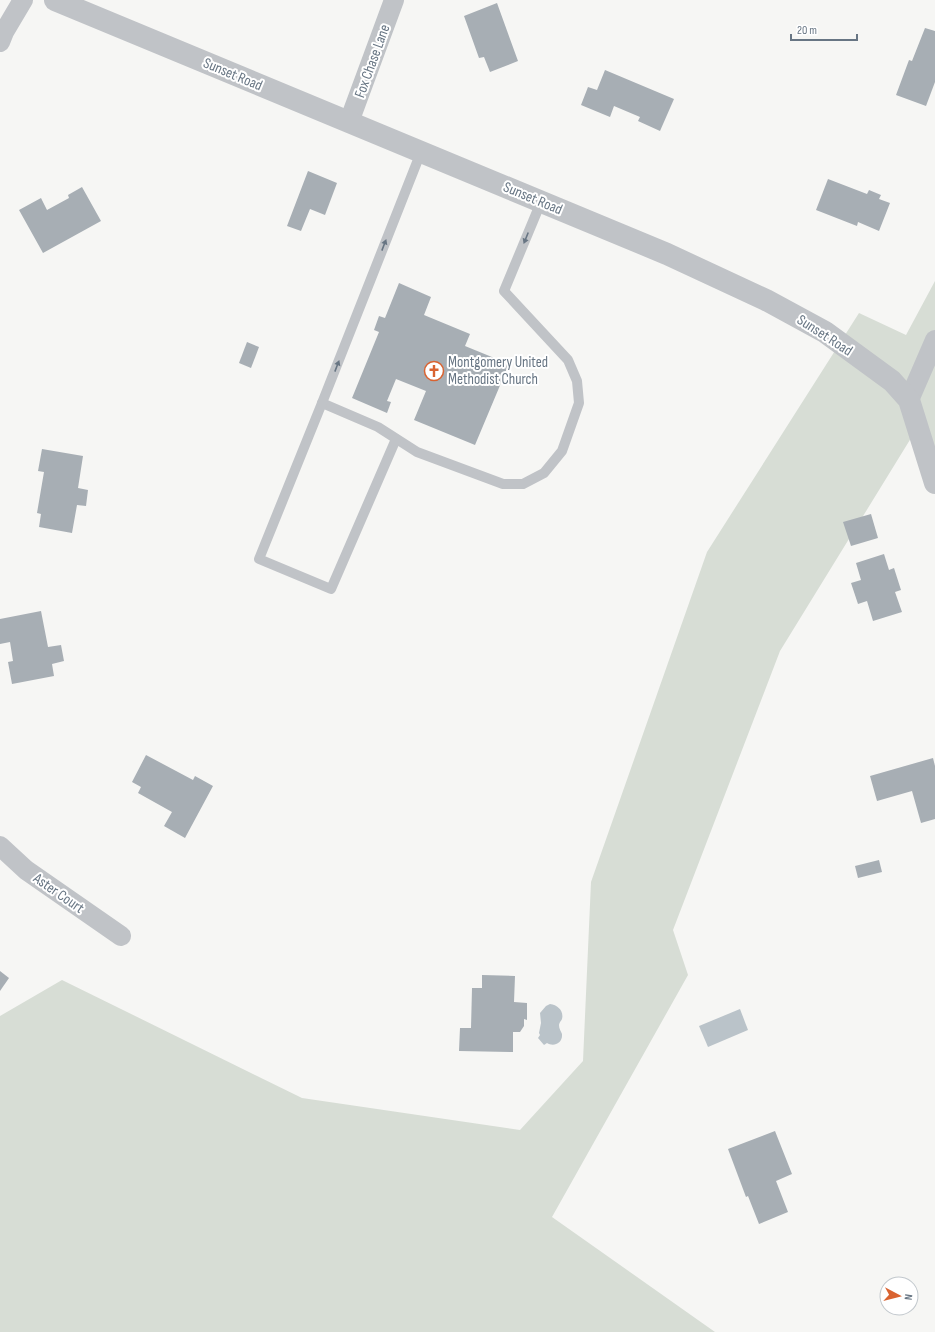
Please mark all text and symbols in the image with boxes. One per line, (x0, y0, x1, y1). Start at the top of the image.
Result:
scale bar (791, 16, 857, 42)
street label: Fox Chase Lane (350, 22, 395, 100)
text: 20 m (797, 23, 817, 38)
street label: Sunset Road (200, 54, 265, 95)
street label: Sunset Road (500, 178, 565, 219)
one-way arrow (523, 232, 529, 244)
one-way arrow (381, 240, 387, 251)
street label: Sunset Road (793, 310, 856, 360)
place label: Montgomery United Methodist Church (448, 353, 548, 389)
one-way arrow (334, 360, 340, 372)
church icon: Montgomery United Methodist Church (423, 360, 445, 382)
street label: Aster Court (29, 868, 88, 918)
north arrow (879, 1276, 919, 1316)
text: N (902, 1293, 915, 1301)

